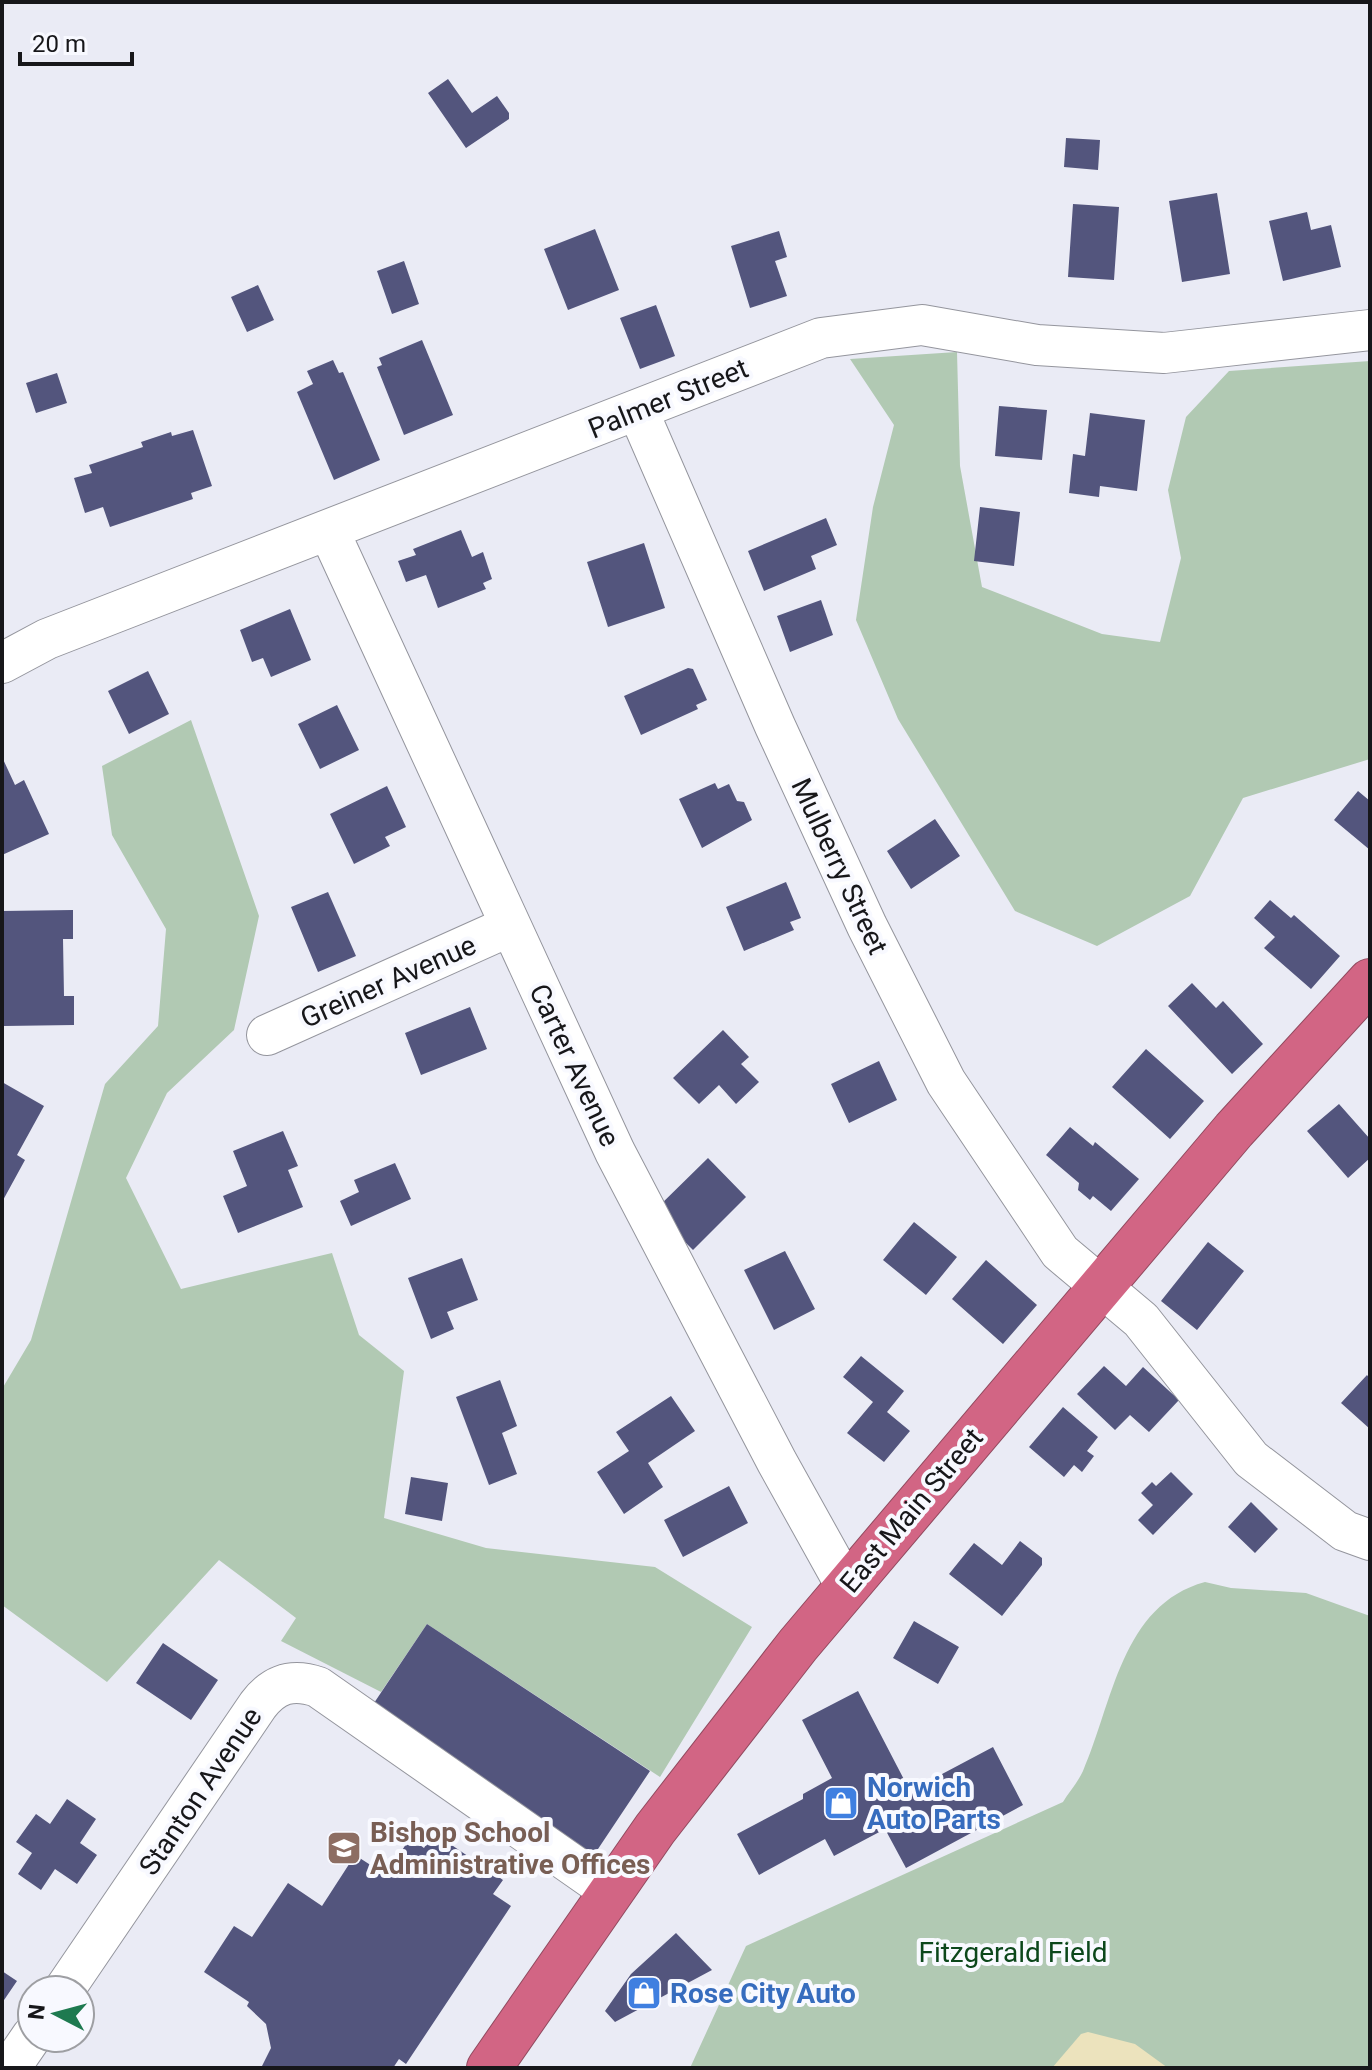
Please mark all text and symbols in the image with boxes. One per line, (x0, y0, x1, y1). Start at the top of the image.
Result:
scale bar (20, 16, 132, 66)
text: 20 m (32, 30, 86, 58)
street label: Palmer Street (584, 351, 753, 445)
street label: Mulberry Street (784, 773, 895, 960)
street label: Greiner Avenue (295, 928, 481, 1035)
street label: Carter Avenue (522, 979, 627, 1152)
street label: East Main Street (833, 1421, 990, 1599)
street label: Stanton Avenue (132, 1701, 269, 1881)
place label: Norwich Auto Parts (867, 1771, 1001, 1836)
shop icon: Norwich Auto Parts (822, 1784, 860, 1822)
place label: Bishop School Administrative Offices (370, 1816, 650, 1881)
school or university icon: Bishop School Administrative Offices (325, 1829, 363, 1867)
park label: Fitzgerald Field (918, 1936, 1108, 1969)
north arrow (16, 1974, 96, 2054)
shop icon: Rose City Auto (625, 1974, 663, 2012)
place label: Rose City Auto (670, 1977, 856, 2010)
text: N (23, 2003, 50, 2021)

